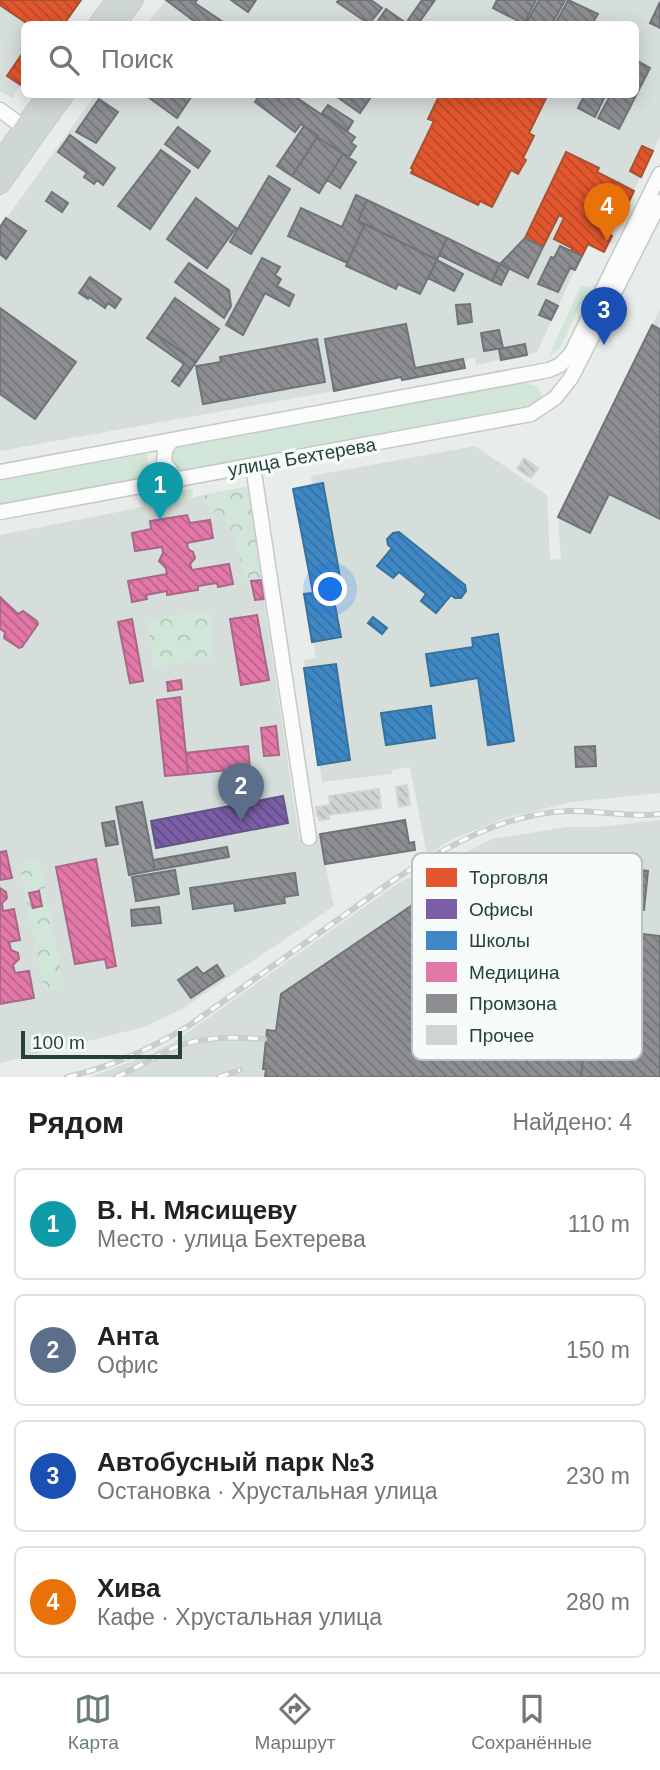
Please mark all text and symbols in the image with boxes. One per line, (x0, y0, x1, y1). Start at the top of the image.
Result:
search box (21, 21, 639, 98)
icon: search (45, 41, 83, 79)
text: Поиск (101, 44, 173, 74)
pin: 4 (584, 183, 630, 241)
pin: 3 (581, 287, 627, 345)
street label: улица Бехтерева (226, 434, 378, 480)
pin: 1 (137, 462, 183, 520)
your location (313, 572, 347, 606)
pin: 2 (218, 763, 264, 821)
legend (412, 853, 642, 1060)
text: Торговля (469, 867, 548, 888)
text: Офисы (469, 899, 533, 920)
text: Школы (469, 930, 530, 951)
text: Медицина (469, 962, 560, 983)
text: Промзона (469, 993, 557, 1014)
text: Прочее (469, 1025, 534, 1046)
scale bar (21, 1028, 182, 1060)
text: 100 m (32, 1032, 85, 1053)
text: Рядом (28, 1106, 124, 1139)
text: Найдено: 4 (512, 1109, 632, 1135)
text: В. Н. Мясищеву (97, 1195, 297, 1225)
text: 1 (47, 1211, 59, 1237)
text: 110 m (568, 1211, 630, 1237)
text: Место · улица Бехтерева (97, 1226, 366, 1252)
text: Анта (97, 1321, 159, 1351)
text: 2 (47, 1337, 59, 1363)
text: 150 m (566, 1337, 630, 1363)
text: Офис (97, 1352, 158, 1378)
text: Автобусный парк №3 (97, 1447, 375, 1477)
text: 3 (47, 1463, 59, 1489)
text: 230 m (566, 1463, 630, 1489)
text: Остановка · Хрустальная улица (97, 1478, 438, 1504)
text: Хива (97, 1573, 160, 1603)
text: 4 (47, 1589, 59, 1615)
text: 280 m (566, 1589, 630, 1615)
text: Кафе · Хрустальная улица (97, 1604, 382, 1630)
tab: Карта (68, 1690, 119, 1754)
tab: Маршрут (254, 1690, 335, 1754)
tab: Сохранённые (471, 1690, 592, 1754)

